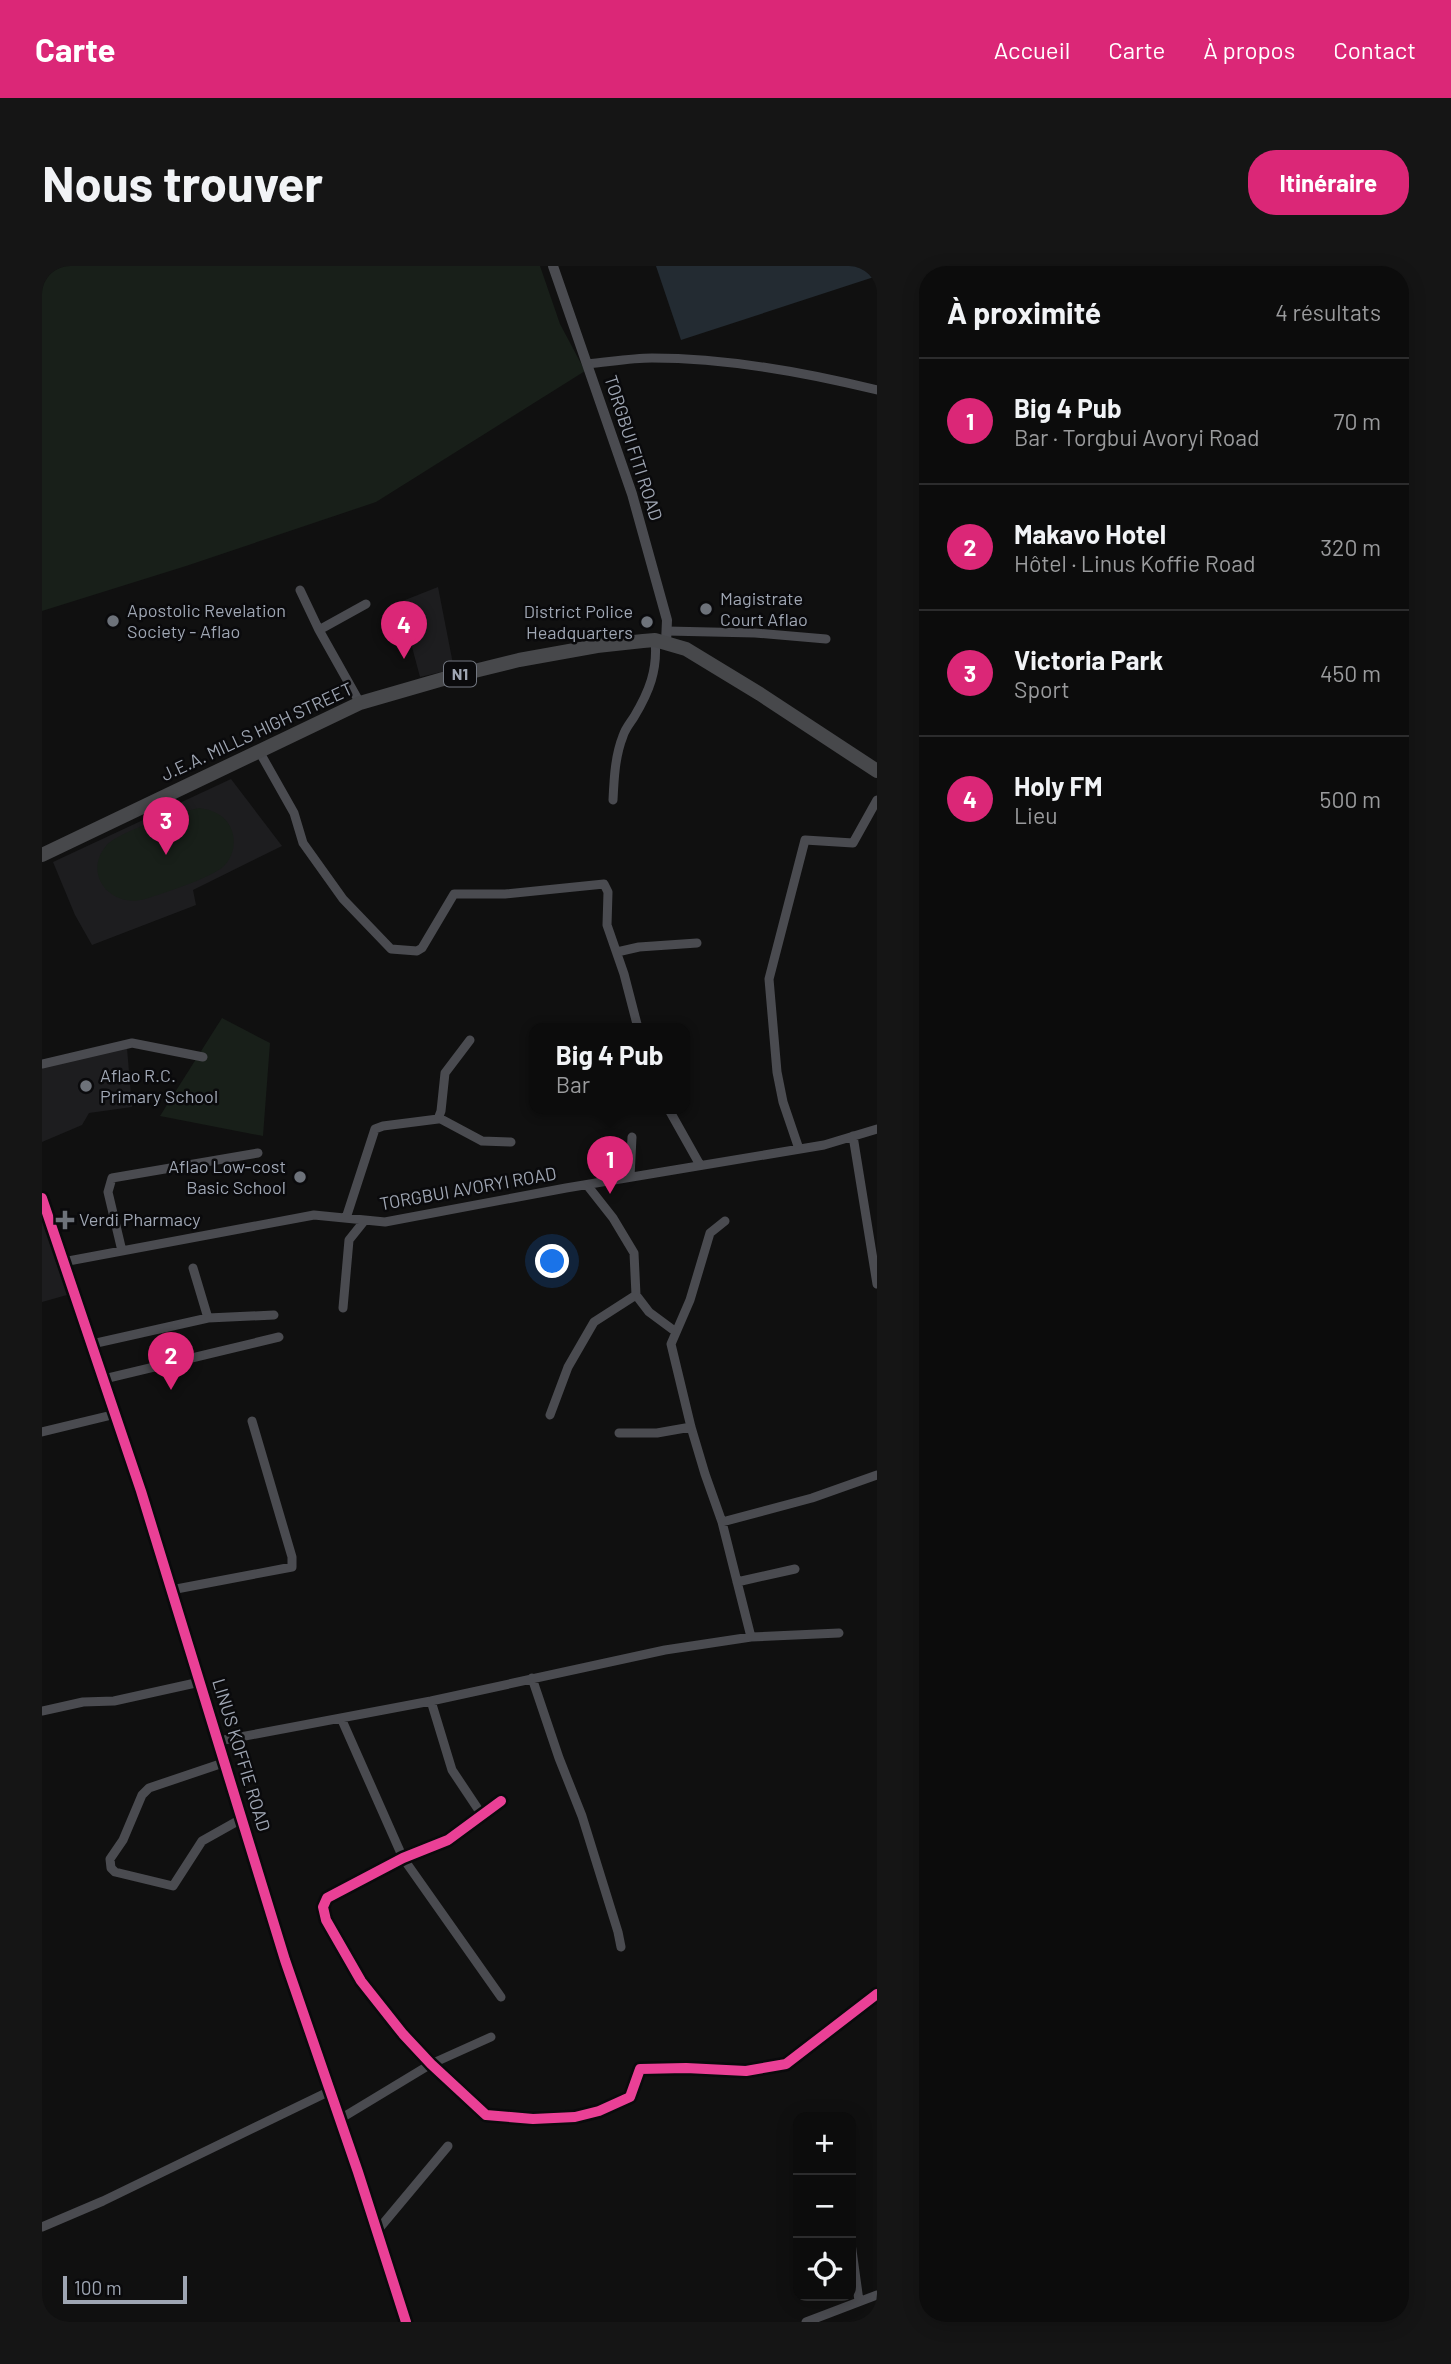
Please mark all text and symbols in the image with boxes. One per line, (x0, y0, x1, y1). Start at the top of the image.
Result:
text: Carte (35, 29, 116, 69)
text: Accueil (994, 35, 1070, 64)
text: Carte (1108, 35, 1165, 64)
text: À propos (1203, 35, 1295, 64)
text: Contact (1333, 35, 1416, 64)
button: Itinéraire (1248, 150, 1409, 215)
text: Nous trouver (42, 153, 323, 212)
text: À proximité (947, 294, 1101, 330)
text: 4 résultats (1275, 298, 1381, 326)
street label: TORGBUI FITI ROAD (600, 372, 668, 523)
text: Big 4 Pub (1014, 392, 1122, 423)
text: 1 (966, 407, 974, 435)
text: 70 m (1334, 407, 1381, 435)
text: Bar · Torgbui Avoryi Road (1014, 423, 1260, 451)
text: Makavo Hotel (1014, 518, 1166, 549)
text: 2 (964, 533, 976, 561)
text: 320 m (1320, 533, 1381, 561)
text: Hôtel · Linus Koffie Road (1014, 549, 1256, 577)
place label: Magistrate Court Aflao (720, 587, 808, 630)
place label: Apostolic Revelation Society - Aflao (127, 599, 286, 642)
place label: District Police Headquarters (524, 600, 633, 643)
pin: 4 (381, 601, 427, 659)
marker: Magistrate Court Aflao (698, 601, 714, 617)
marker: Apostolic Revelation Society - Aflao (105, 613, 121, 629)
marker: District Police Headquarters (639, 614, 655, 630)
text: Victoria Park (1014, 644, 1163, 675)
text: 3 (964, 659, 976, 687)
text: 450 m (1320, 659, 1381, 687)
road number: N1 (444, 662, 476, 686)
text: Sport (1014, 675, 1070, 703)
street label: J.E.A. MILLS HIGH STREET (157, 677, 356, 785)
text: Holy FM (1014, 770, 1103, 801)
text: 4 (963, 785, 977, 813)
text: 500 m (1320, 785, 1381, 813)
pin: 3 (143, 797, 189, 855)
text: Lieu (1014, 801, 1058, 829)
popup (529, 1023, 690, 1114)
text: Big 4 Pub (556, 1039, 663, 1070)
place label: Aflao R.C. Primary School (100, 1064, 218, 1107)
text: Bar (556, 1070, 590, 1098)
marker: Aflao R.C. Primary School (78, 1078, 94, 1094)
pin: 1 (587, 1136, 633, 1194)
place label: Aflao Low-cost Basic School (168, 1155, 286, 1198)
street label: TORGBUI AVORYI ROAD (378, 1162, 558, 1214)
marker: Aflao Low-cost Basic School (292, 1169, 308, 1185)
place label: Verdi Pharmacy (79, 1208, 201, 1230)
marker: Verdi Pharmacy (57, 1212, 73, 1228)
your location (535, 1244, 569, 1278)
pin: 2 (148, 1332, 194, 1390)
street label: LINUS KOFFIE ROAD (208, 1676, 276, 1834)
map controls (793, 2112, 856, 2301)
button: + (793, 2112, 856, 2175)
button: − (793, 2175, 856, 2238)
button: locate (793, 2238, 856, 2301)
scale bar (63, 2273, 187, 2305)
text: 100 m (74, 2276, 122, 2299)

